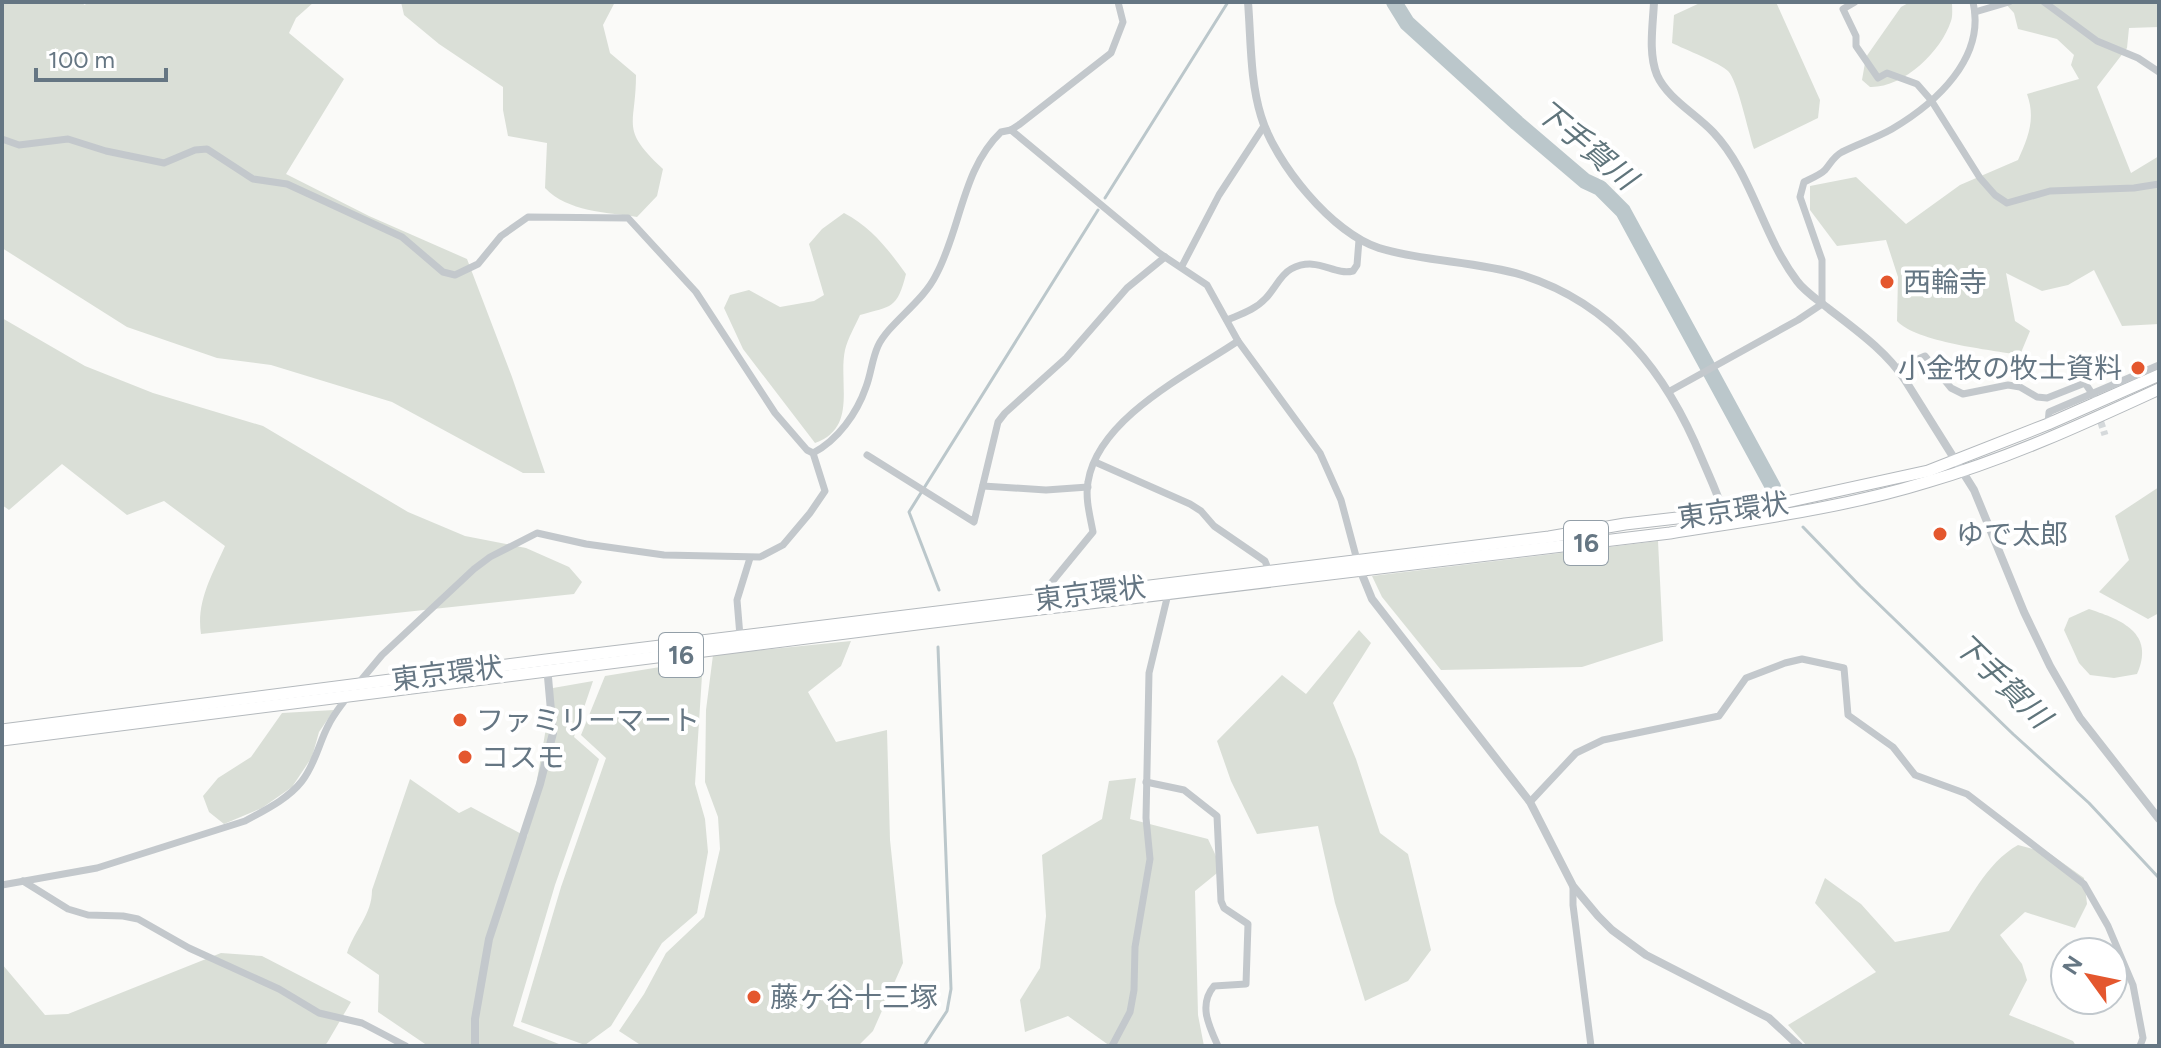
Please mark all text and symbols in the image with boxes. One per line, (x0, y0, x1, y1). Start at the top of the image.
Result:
scale bar (36, 32, 166, 82)
text: 100 m (48, 45, 115, 74)
water label: 下手賀川 (1528, 92, 1646, 199)
place label: 西輪寺 (1903, 265, 1987, 299)
marker: 西輪寺 (1878, 273, 1896, 291)
place label: 小金牧の牧士資料 (1898, 351, 2122, 385)
marker: 小金牧の牧士資料 (2129, 359, 2147, 377)
street label: 東京環状 (1675, 485, 1791, 535)
place label: ゆで太郎 (1956, 517, 2068, 551)
road number: 16 (1564, 521, 1608, 565)
marker: ゆで太郎 (1931, 525, 1949, 543)
street label: 東京環状 (1032, 569, 1148, 617)
water label: 下手賀川 (1946, 626, 2061, 738)
road number: 16 (659, 633, 703, 677)
street label: 東京環状 (389, 649, 505, 697)
place label: ファミリーマート (476, 703, 700, 737)
marker: ファミリーマート (451, 711, 469, 729)
place label: コスモ (481, 740, 565, 774)
marker: コスモ (456, 748, 474, 766)
north arrow (2049, 936, 2129, 1016)
text: N (2057, 951, 2089, 980)
place label: 藤ヶ谷十三塚 (770, 980, 938, 1014)
marker: 藤ヶ谷十三塚 (745, 988, 763, 1006)

